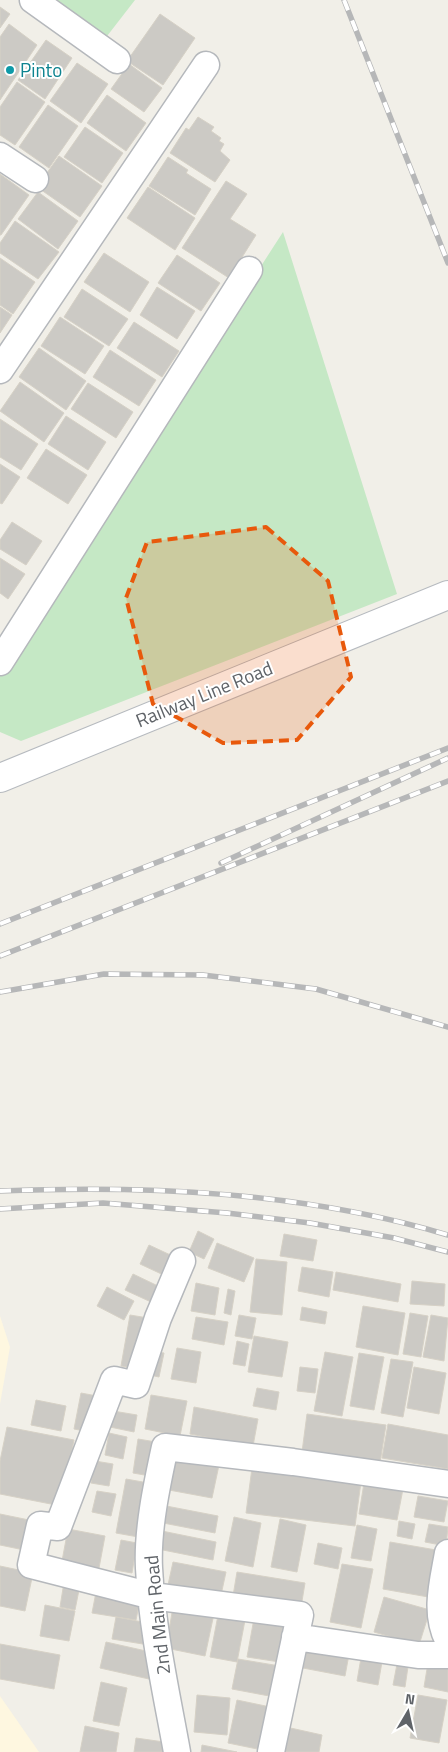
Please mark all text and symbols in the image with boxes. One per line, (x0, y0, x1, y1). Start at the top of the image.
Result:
place label: Pinto (20, 55, 62, 84)
marker: Pinto (4, 64, 16, 76)
street label: Railway Line Road (131, 653, 277, 734)
street label: 2nd Main Road (136, 1554, 177, 1676)
north arrow (383, 1687, 433, 1737)
text: N (404, 1688, 417, 1710)

